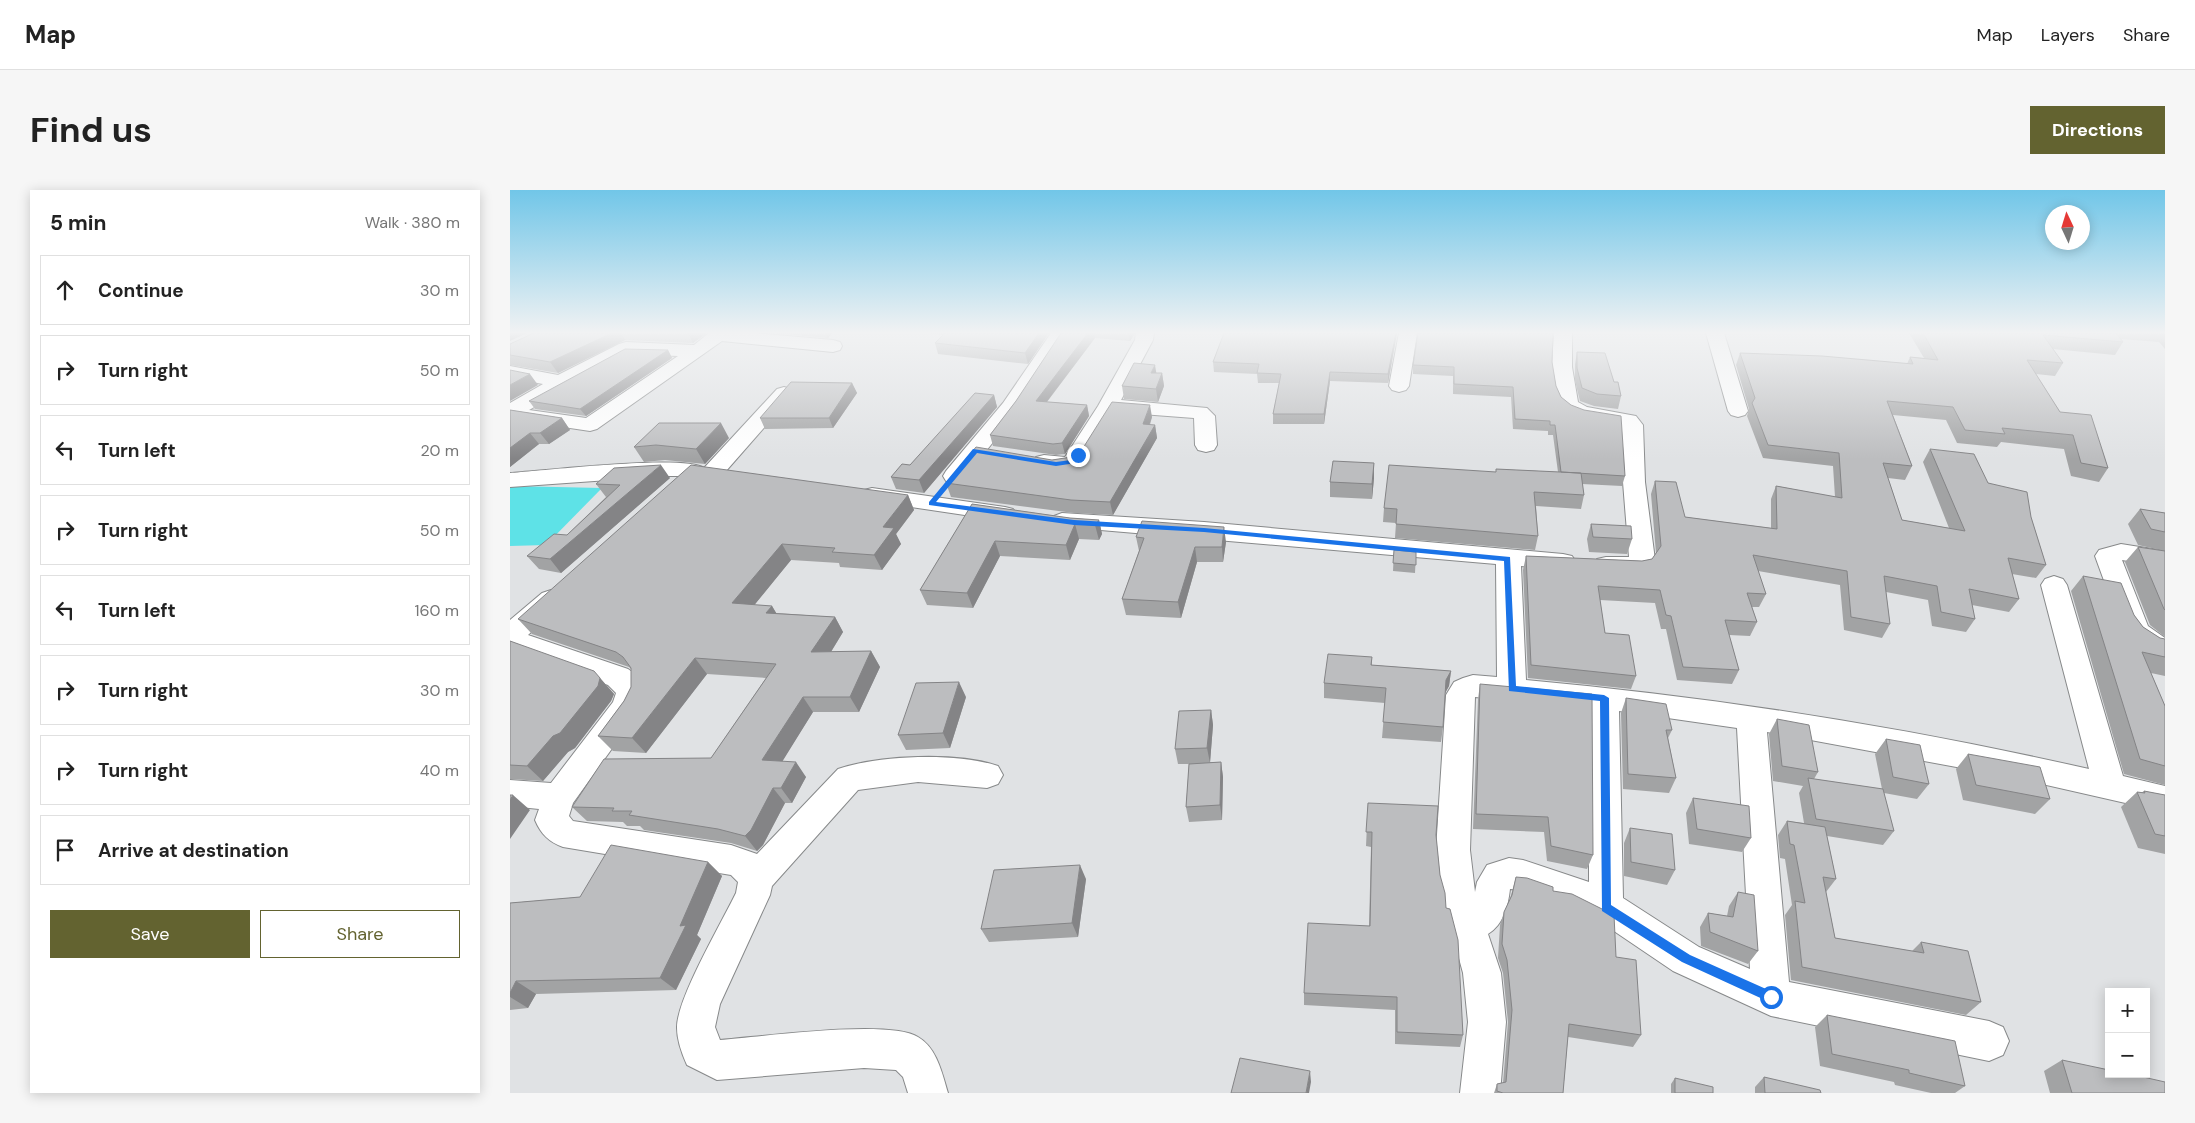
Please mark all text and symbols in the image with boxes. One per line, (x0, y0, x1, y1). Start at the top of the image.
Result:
text: Map (25, 19, 76, 50)
text: Map (1977, 23, 2013, 47)
text: Layers (2041, 23, 2095, 47)
text: Share (2123, 23, 2170, 47)
button: Directions (2030, 106, 2165, 154)
text: Find us (30, 107, 152, 153)
north arrow (2045, 205, 2090, 250)
text: 5 min (50, 209, 106, 237)
text: Walk · 380 m (365, 212, 460, 233)
icon: ahead (51, 276, 79, 304)
text: Continue (98, 278, 184, 303)
text: 30 m (420, 280, 459, 301)
icon: right (51, 356, 79, 384)
text: Turn right (98, 358, 188, 383)
text: 50 m (420, 360, 459, 381)
icon: left (51, 436, 79, 464)
text: Turn left (98, 438, 176, 463)
text: 20 m (420, 440, 459, 461)
route end (1067, 444, 1090, 467)
icon: right (51, 516, 79, 544)
text: Turn right (98, 518, 188, 543)
text: 50 m (420, 520, 459, 541)
icon: left (51, 596, 79, 624)
text: Turn left (98, 598, 176, 623)
text: 160 m (415, 600, 459, 621)
icon: right (51, 676, 79, 704)
text: Turn right (98, 678, 188, 703)
text: 30 m (420, 680, 459, 701)
icon: right (51, 756, 79, 784)
text: Turn right (98, 758, 188, 783)
text: 40 m (420, 760, 459, 781)
icon: arrive (51, 836, 79, 864)
text: Arrive at destination (98, 838, 289, 863)
button: Save (50, 910, 250, 958)
button: Share (260, 910, 460, 958)
route start (1760, 986, 1783, 1009)
map controls (2105, 988, 2150, 1078)
button: + (2105, 988, 2150, 1033)
button: − (2105, 1033, 2150, 1078)

